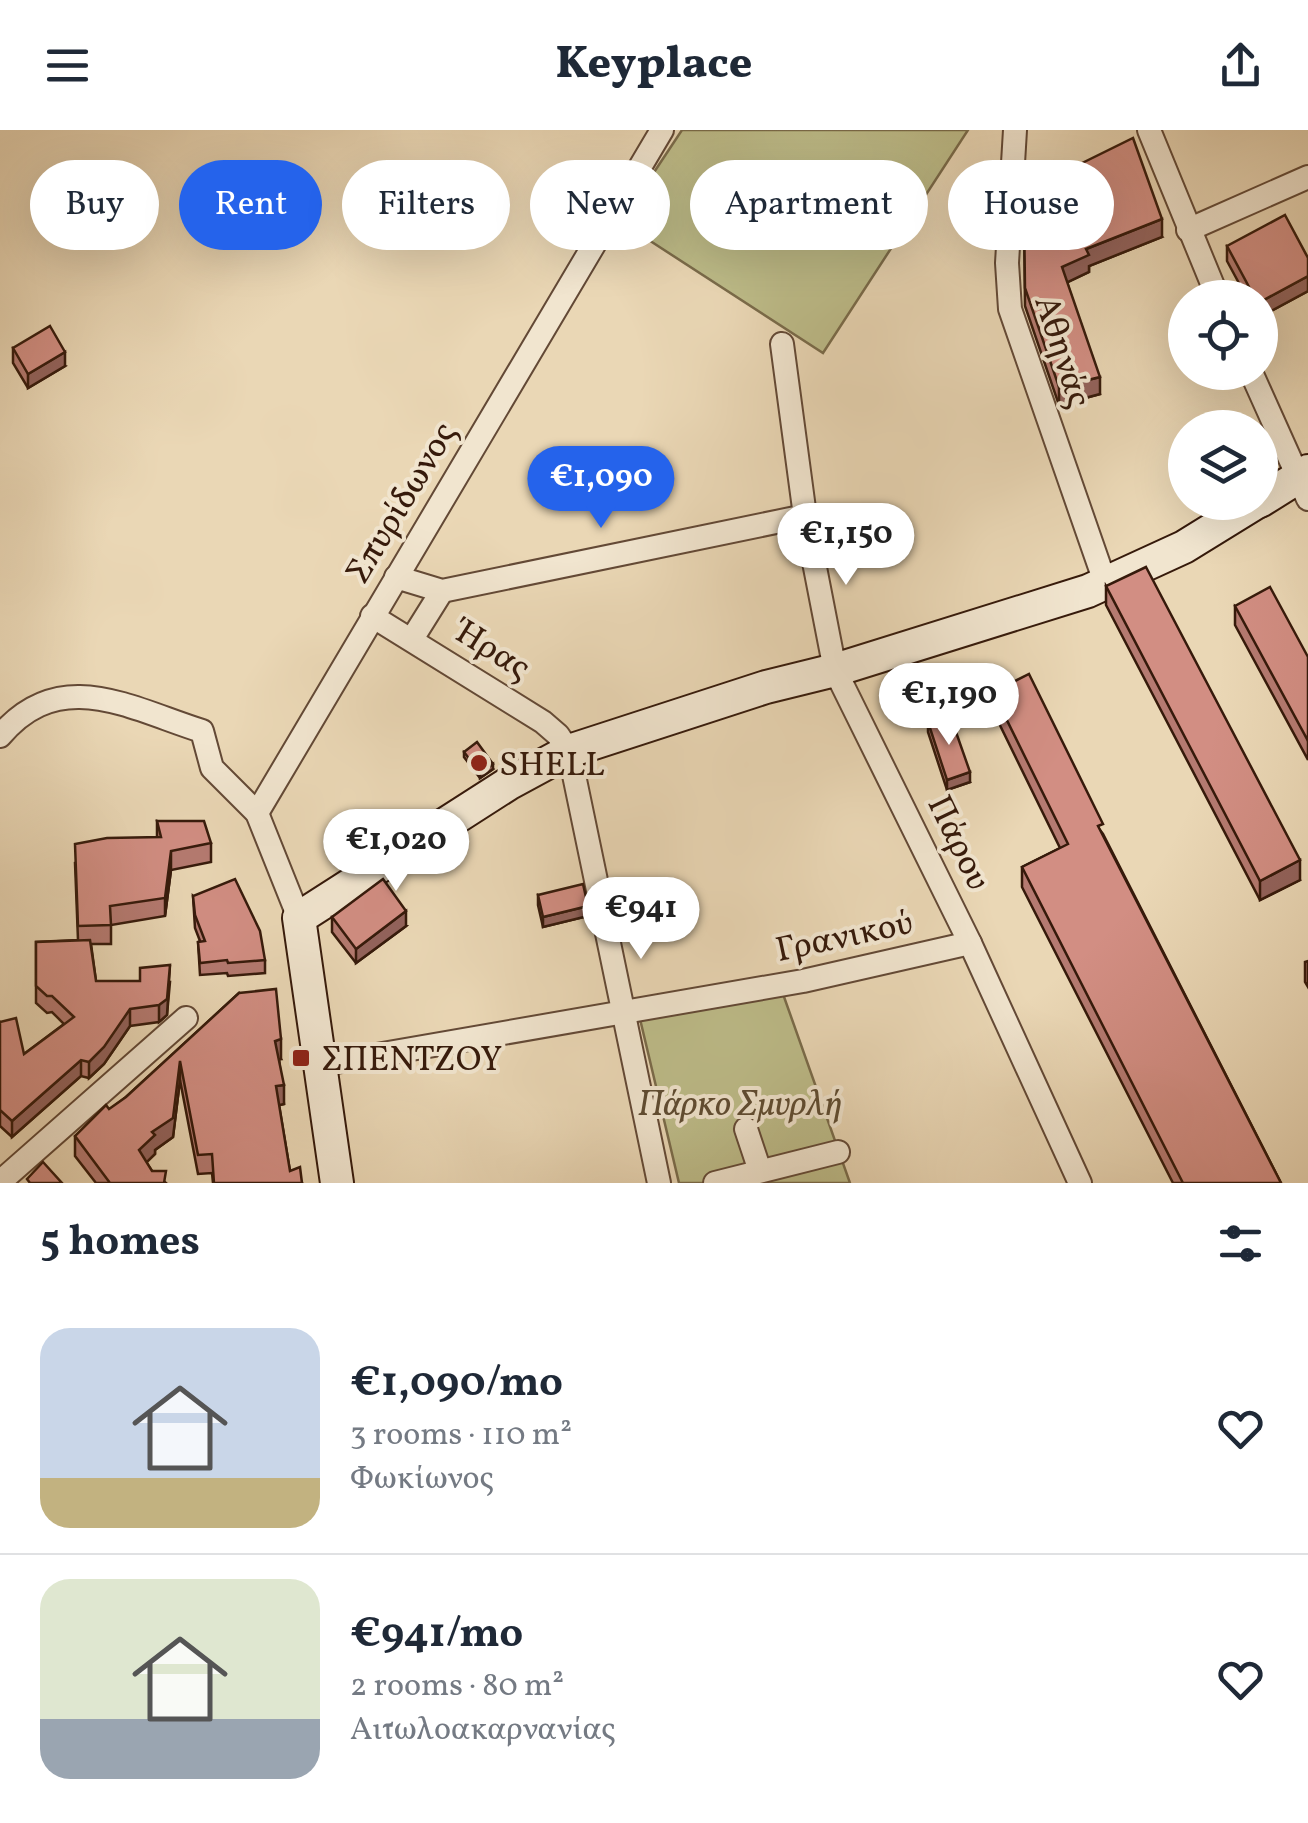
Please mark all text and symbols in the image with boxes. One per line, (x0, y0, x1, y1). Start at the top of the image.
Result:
text: Keyplace (556, 34, 752, 97)
icon: menu (40, 38, 95, 93)
icon: share (1213, 38, 1268, 93)
chip: Buy (30, 160, 159, 250)
chip: Rent (179, 160, 322, 250)
chip: Filters (342, 160, 510, 250)
chip: New (530, 160, 670, 250)
chip: Apartment (690, 160, 928, 250)
chip: House (948, 160, 1114, 250)
map controls (1168, 280, 1278, 520)
button: locate (1168, 280, 1278, 390)
street label: Αθηνάς (1020, 289, 1102, 414)
button: layers (1168, 410, 1278, 520)
street label: Σπυρίδωνος (335, 414, 470, 594)
pin: €1,090 (520, 446, 682, 531)
text: €1,090 (549, 456, 653, 500)
pin: €1,150 (765, 503, 927, 588)
text: €1,150 (799, 513, 893, 557)
street label: Ήρας (442, 608, 539, 693)
pin: €1,190 (868, 663, 1030, 748)
text: €1,190 (901, 673, 997, 717)
place label: SHELL (499, 742, 605, 790)
marker: SHELL (468, 752, 490, 774)
street label: Πάρου (914, 788, 1001, 899)
pin: €1,020 (315, 809, 477, 894)
text: €1,020 (345, 819, 447, 863)
pin: €941 (582, 877, 700, 962)
text: €941 (605, 887, 677, 931)
street label: Γρανικού (772, 900, 918, 976)
place label: ΣΠΕΝΤΖΟΥ (321, 1037, 502, 1085)
marker: ΣΠΕΝΤΖΟΥ (290, 1047, 312, 1069)
park label: Πάρκο Σµυρλή (638, 1082, 842, 1130)
text: 5 homes (40, 1214, 200, 1273)
icon: filters (1213, 1216, 1268, 1271)
text: €1,090/mo (350, 1355, 563, 1414)
icon: home (120, 1368, 240, 1488)
icon: heart (1213, 1401, 1268, 1456)
text: 3 rooms · 110 m² (350, 1414, 572, 1458)
text: Φωκίωνος (350, 1458, 494, 1502)
text: €941/mo (350, 1606, 523, 1665)
icon: home (120, 1619, 240, 1739)
icon: heart (1213, 1652, 1268, 1707)
text: 2 rooms · 80 m² (350, 1665, 564, 1709)
text: Αιτωλοακαρνανίας (350, 1709, 616, 1753)

